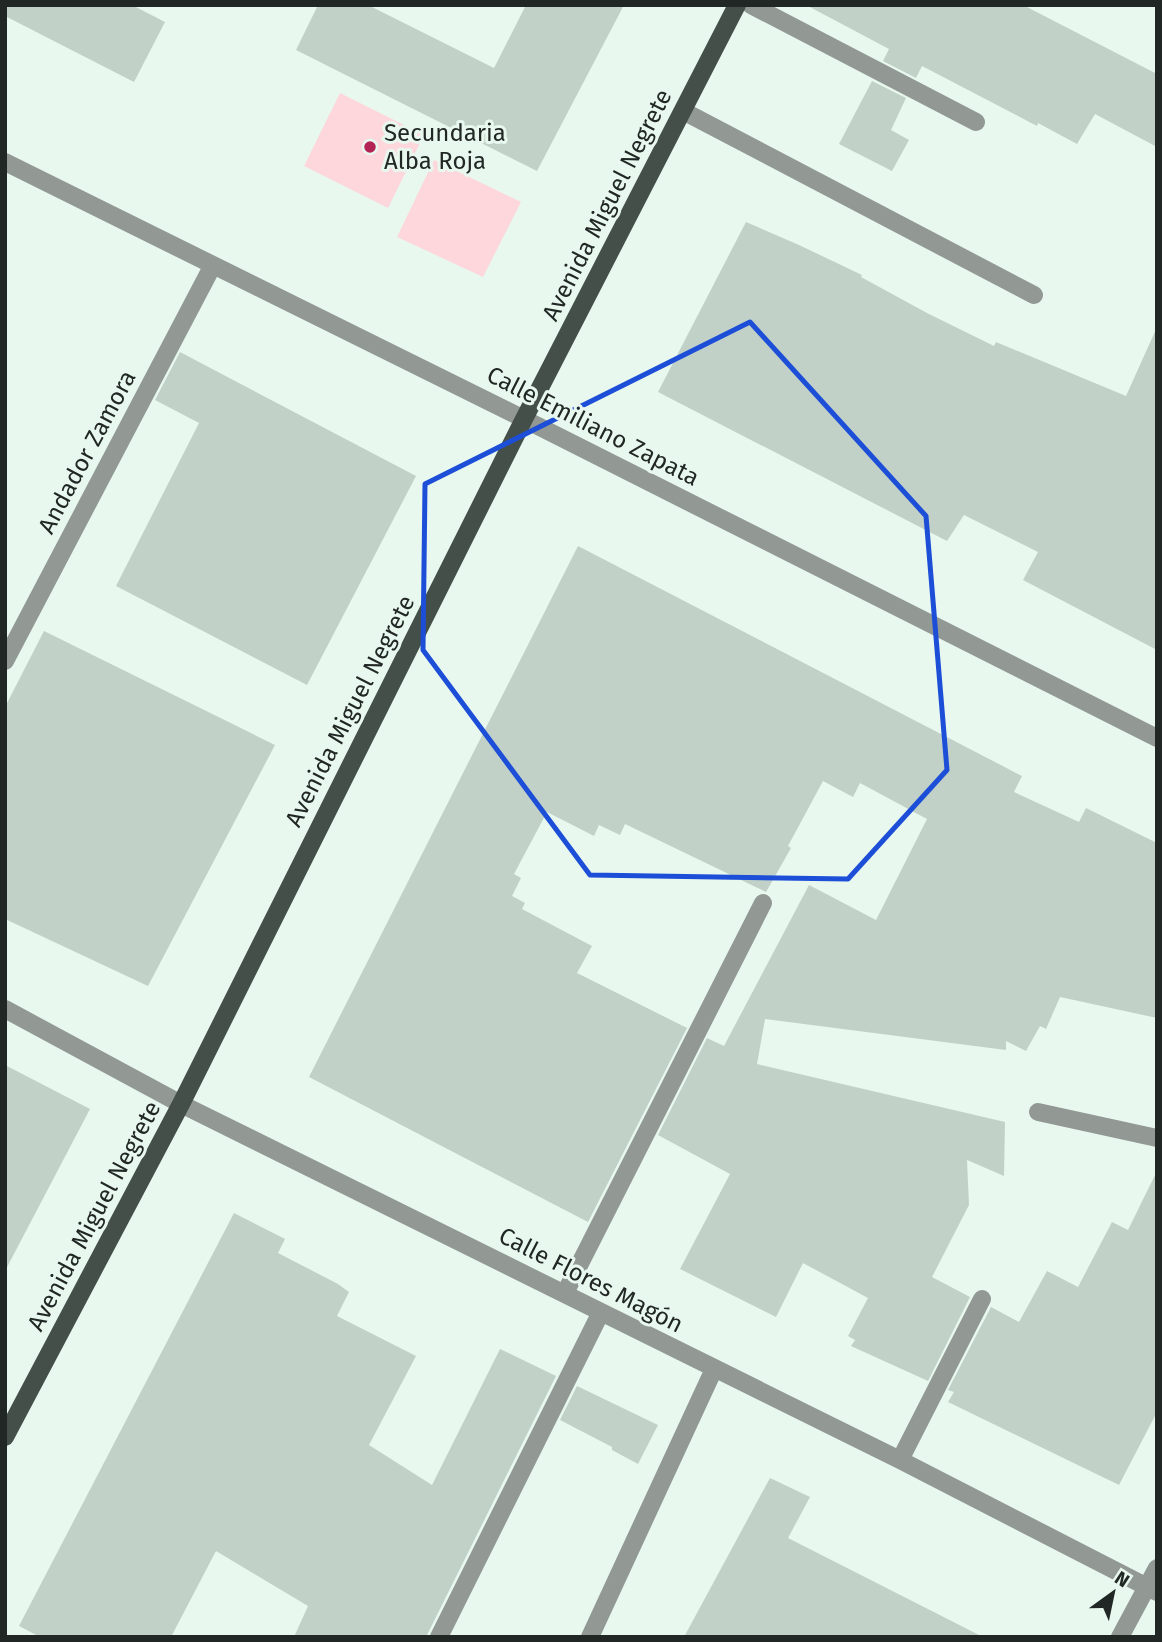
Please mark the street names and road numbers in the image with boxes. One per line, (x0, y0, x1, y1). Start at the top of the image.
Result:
street label: Avenida Miguel Negrete (536, 84, 678, 326)
street label: Calle Emiliano Zapata (482, 360, 704, 492)
street label: Andador Zamora (32, 366, 142, 538)
street label: Avenida Miguel Negrete (279, 590, 421, 832)
street label: Avenida Miguel Negrete (21, 1096, 167, 1336)
street label: Calle Flores Magón (494, 1222, 688, 1338)

